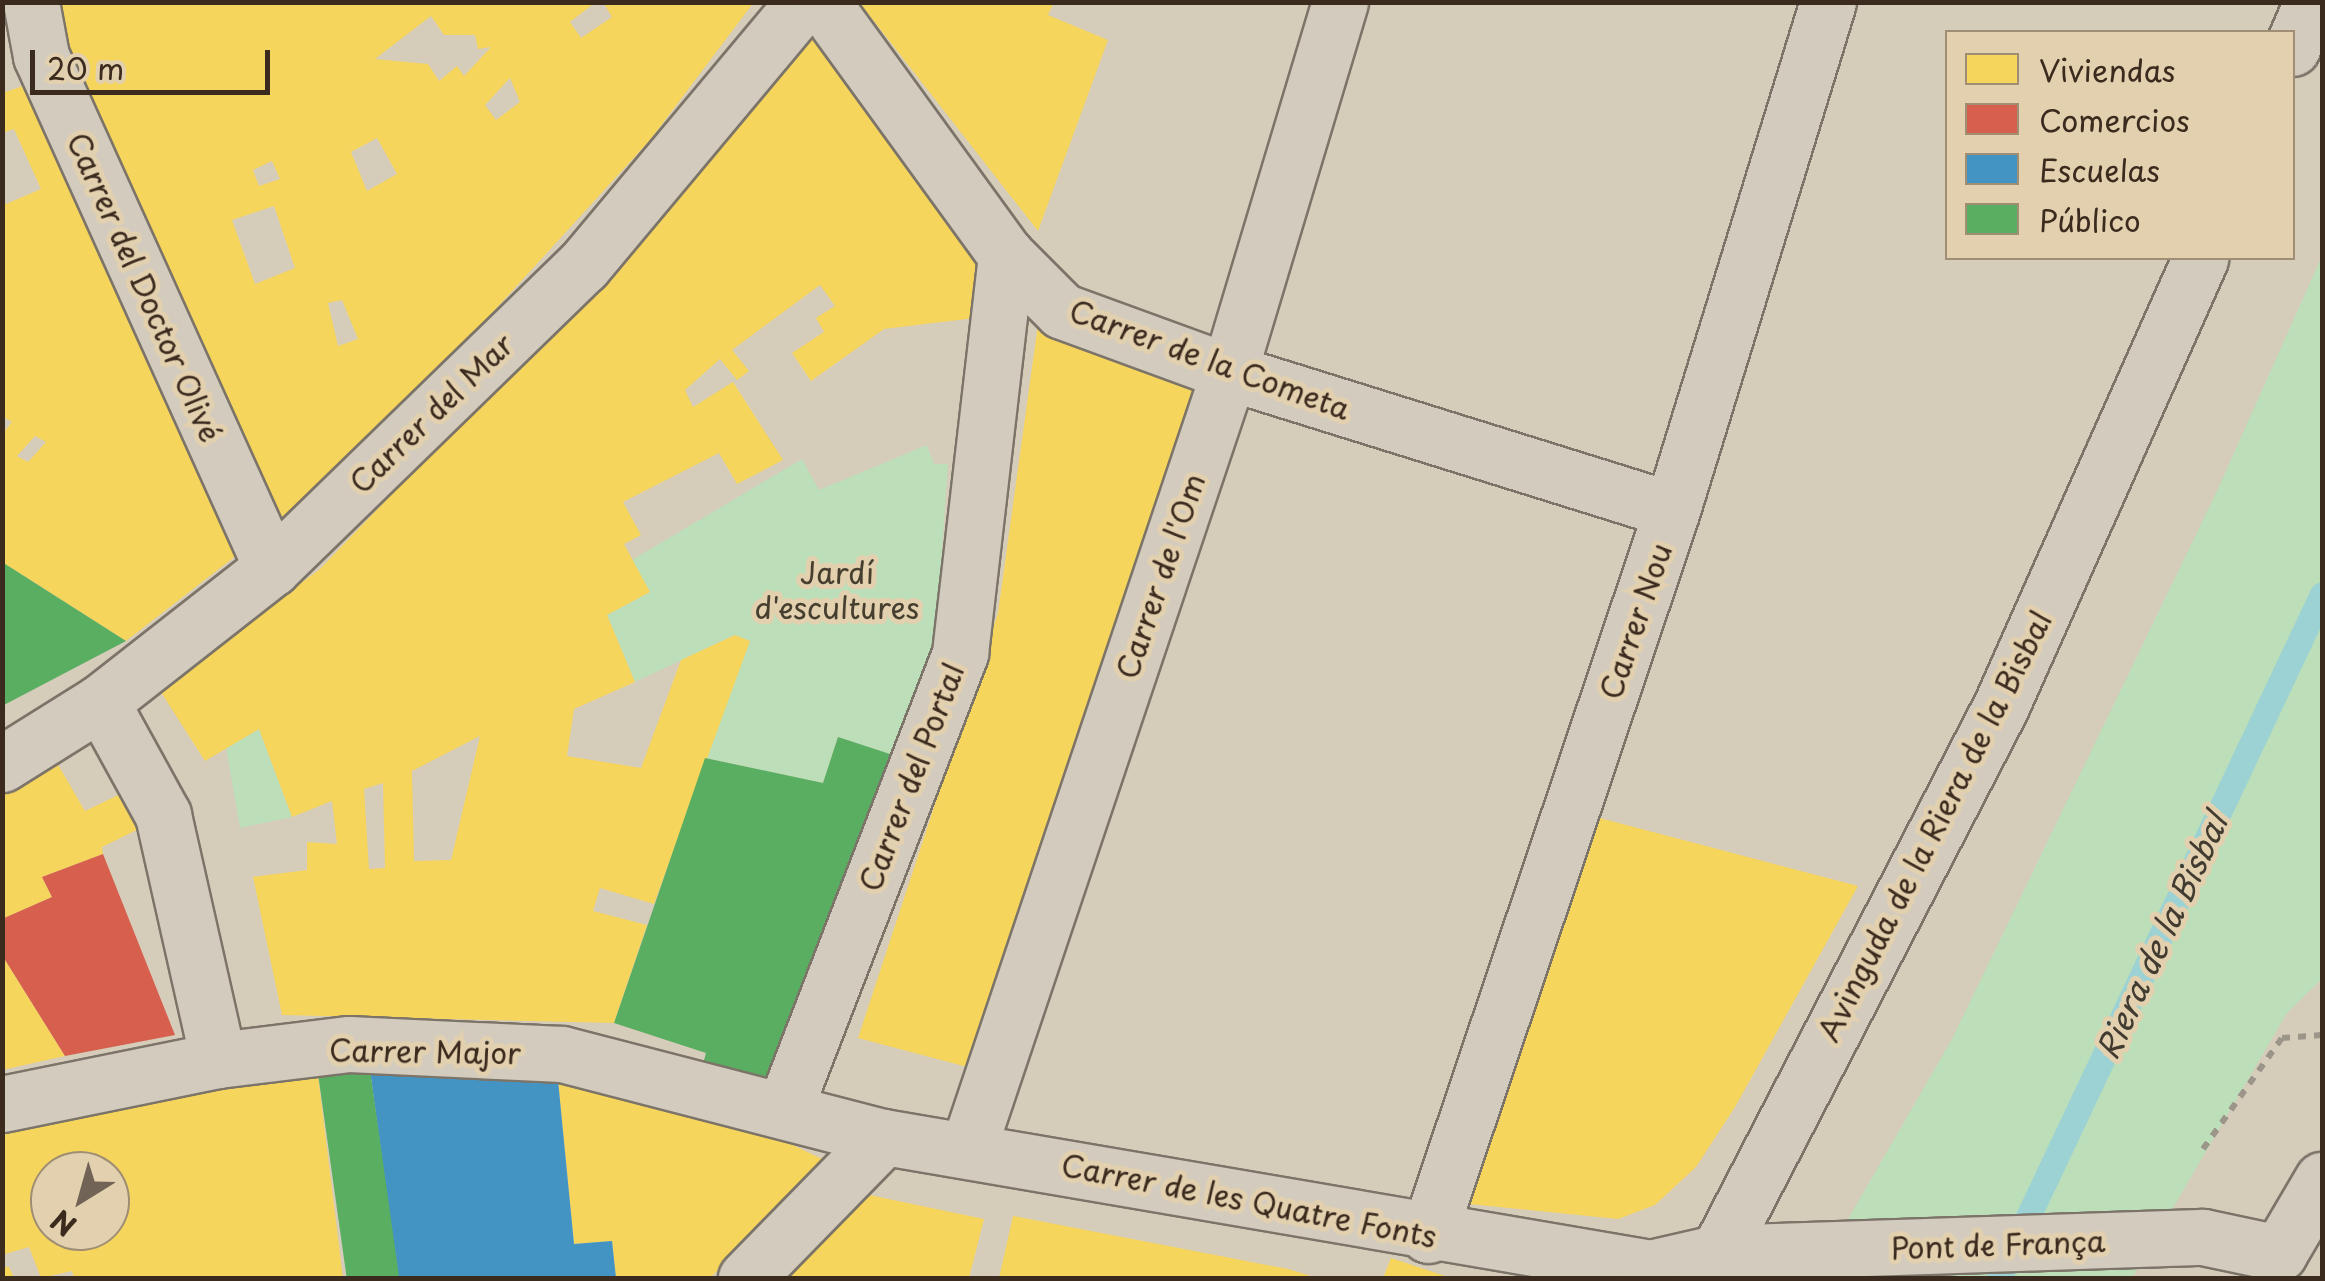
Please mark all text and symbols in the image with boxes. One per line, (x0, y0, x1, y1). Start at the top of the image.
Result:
scale bar (35, 30, 275, 92)
legend (1945, 30, 2295, 260)
text: 20 m (47, 45, 124, 90)
text: Viviendas (2039, 47, 2175, 92)
text: Comercios (2039, 97, 2190, 142)
street label: Carrer del Doctor Olivé (59, 124, 231, 450)
text: Escuelas (2039, 147, 2160, 192)
text: Público (2039, 197, 2141, 242)
street label: Carrer de la Cometa (1063, 291, 1357, 427)
street label: Carrer del Mar (340, 324, 522, 502)
street label: Carrer de l'Om (1108, 467, 1212, 685)
street label: Carrer Nou (1591, 537, 1679, 705)
park label: Jardí d'escultures (755, 554, 919, 624)
street label: Avinguda de la Riera de la Bisbal (1809, 604, 2059, 1048)
street label: Carrer del Portal (850, 656, 972, 898)
water label: Riera de la Bisbal (2087, 806, 2235, 1066)
street label: Carrer Major (329, 1031, 521, 1071)
street label: Carrer de les Quatre Fonts (1056, 1145, 1442, 1255)
north arrow (30, 1151, 130, 1251)
text: N (41, 1200, 85, 1248)
street label: Pont de França (1888, 1222, 2108, 1266)

